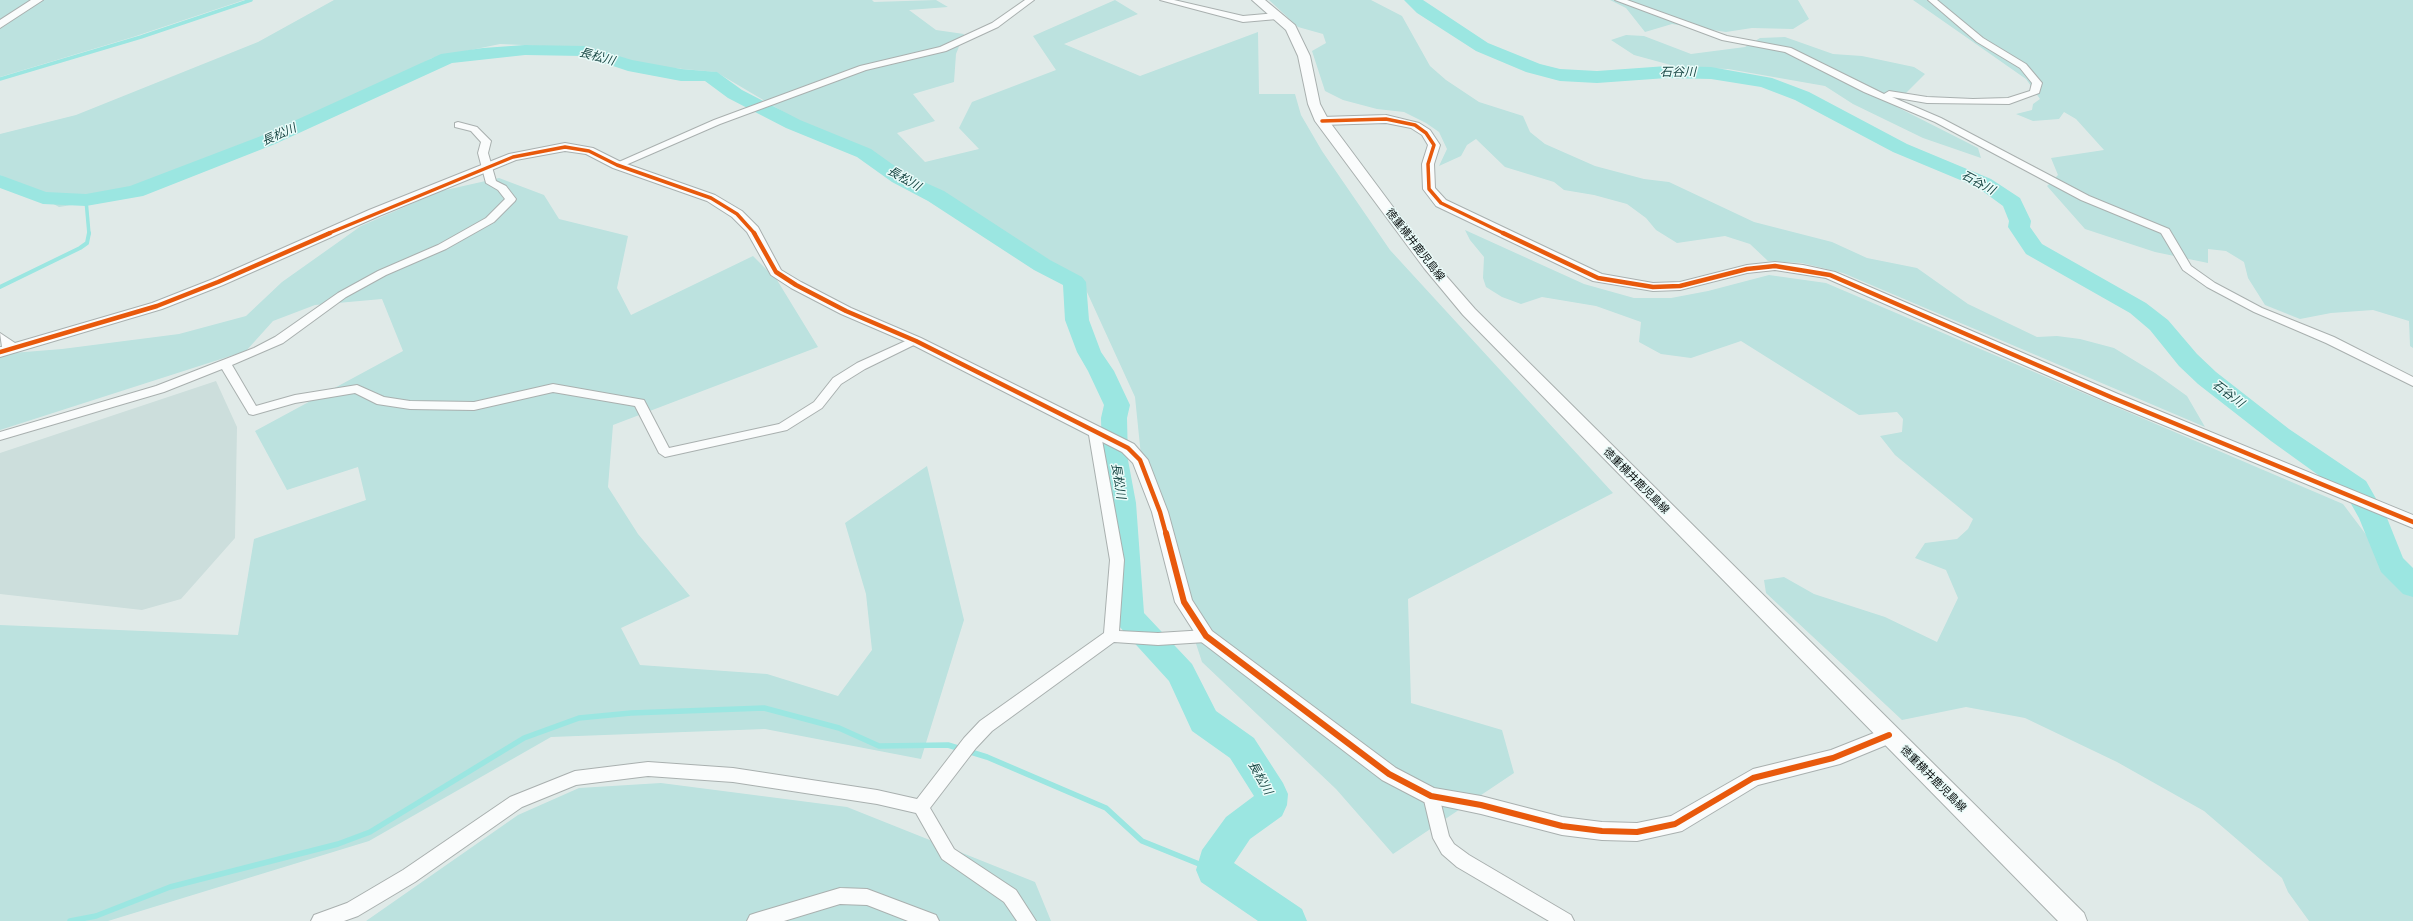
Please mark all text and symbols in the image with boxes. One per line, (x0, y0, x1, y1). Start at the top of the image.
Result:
water label: 長松川 (578, 45, 616, 69)
water label: 石谷川 (1660, 66, 1696, 80)
water label: 長松川 (260, 121, 298, 149)
water label: 長松川 (885, 164, 923, 194)
water label: 石谷川 (1959, 168, 1997, 198)
street label: 徳重横井鹿児島線 (1383, 206, 1447, 284)
water label: 石谷川 (2209, 377, 2247, 411)
street label: 徳重横井鹿児島線 (1600, 445, 1672, 517)
water label: 長松川 (1108, 462, 1128, 500)
street label: 徳重横井鹿児島線 (1897, 743, 1969, 815)
water label: 長松川 (1245, 759, 1275, 797)

